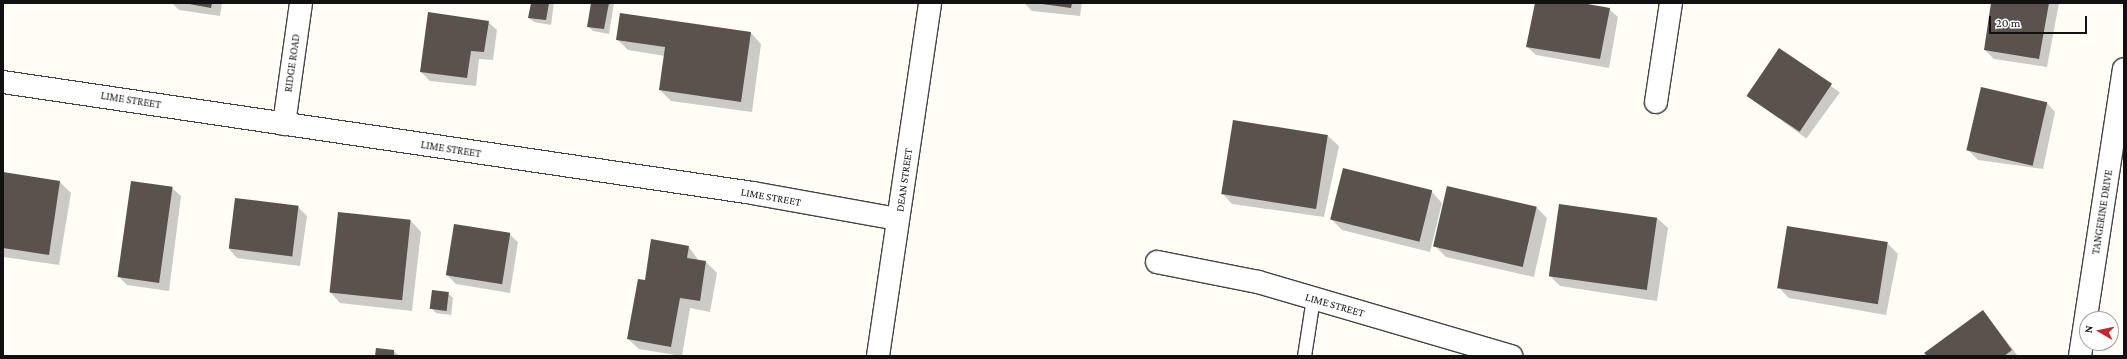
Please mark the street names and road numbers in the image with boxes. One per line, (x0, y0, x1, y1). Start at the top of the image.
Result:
street label: RIDGE ROAD (281, 33, 303, 93)
street label: LIME STREET (100, 89, 162, 111)
street label: LIME STREET (420, 138, 482, 160)
street label: DEAN STREET (893, 147, 915, 213)
street label: TANGERINE DRIVE (2089, 169, 2115, 255)
street label: LIME STREET (740, 185, 802, 209)
street label: LIME STREET (1304, 290, 1366, 320)

